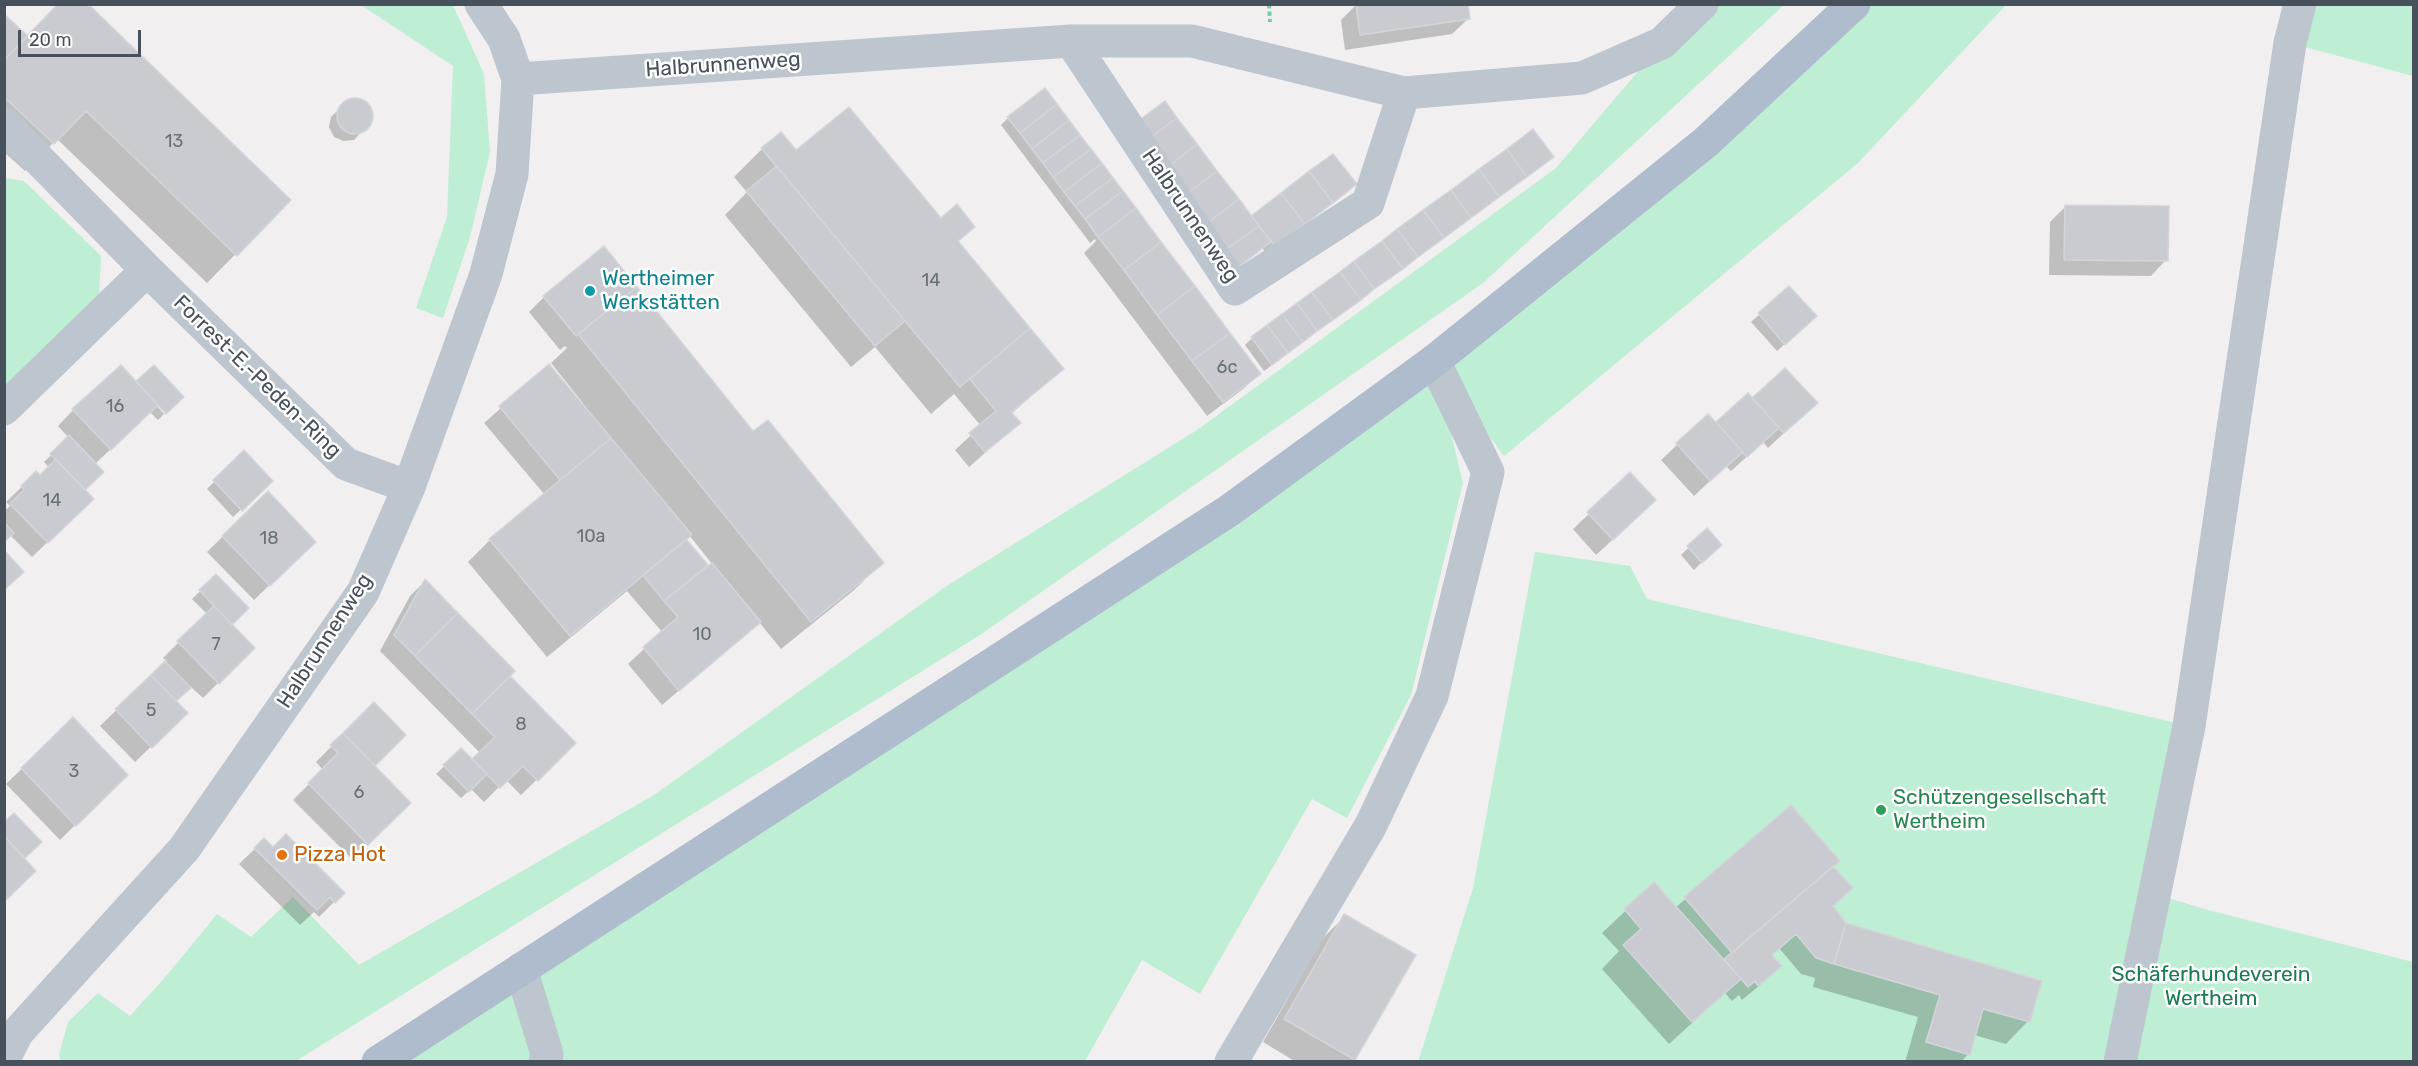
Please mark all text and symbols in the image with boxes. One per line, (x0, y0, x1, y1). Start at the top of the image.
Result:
scale bar (21, 18, 144, 56)
text: 20 m (29, 29, 71, 51)
street label: Halbrunnenweg (645, 47, 801, 83)
house number: 13 (165, 131, 183, 153)
street label: Halbrunnenweg (1136, 145, 1244, 287)
place label: Wertheimer Werkstätten (602, 266, 720, 316)
house number: 14 (922, 270, 940, 292)
marker: Wertheimer Werkstätten (583, 284, 597, 298)
street label: Forrest-E.-Peden-Ring (168, 290, 346, 464)
house number: 6c (1217, 357, 1237, 379)
house number: 16 (106, 396, 124, 418)
house number: 14 (43, 490, 61, 512)
house number: 10a (576, 526, 606, 548)
house number: 18 (259, 528, 279, 550)
street label: Halbrunnenweg (272, 569, 378, 713)
house number: 10 (692, 624, 712, 646)
house number: 7 (211, 634, 221, 656)
house number: 5 (146, 700, 156, 722)
house number: 8 (515, 714, 527, 736)
house number: 3 (69, 761, 79, 783)
house number: 6 (354, 782, 364, 804)
place label: Schützengesellschaft Wertheim (1893, 785, 2106, 835)
marker: Schützengesellschaft Wertheim (1874, 803, 1888, 817)
place label: Pizza Hot (294, 842, 386, 868)
marker: Pizza Hot (275, 848, 289, 862)
park label: Schäferhundeverein Wertheim (2112, 962, 2310, 1012)

